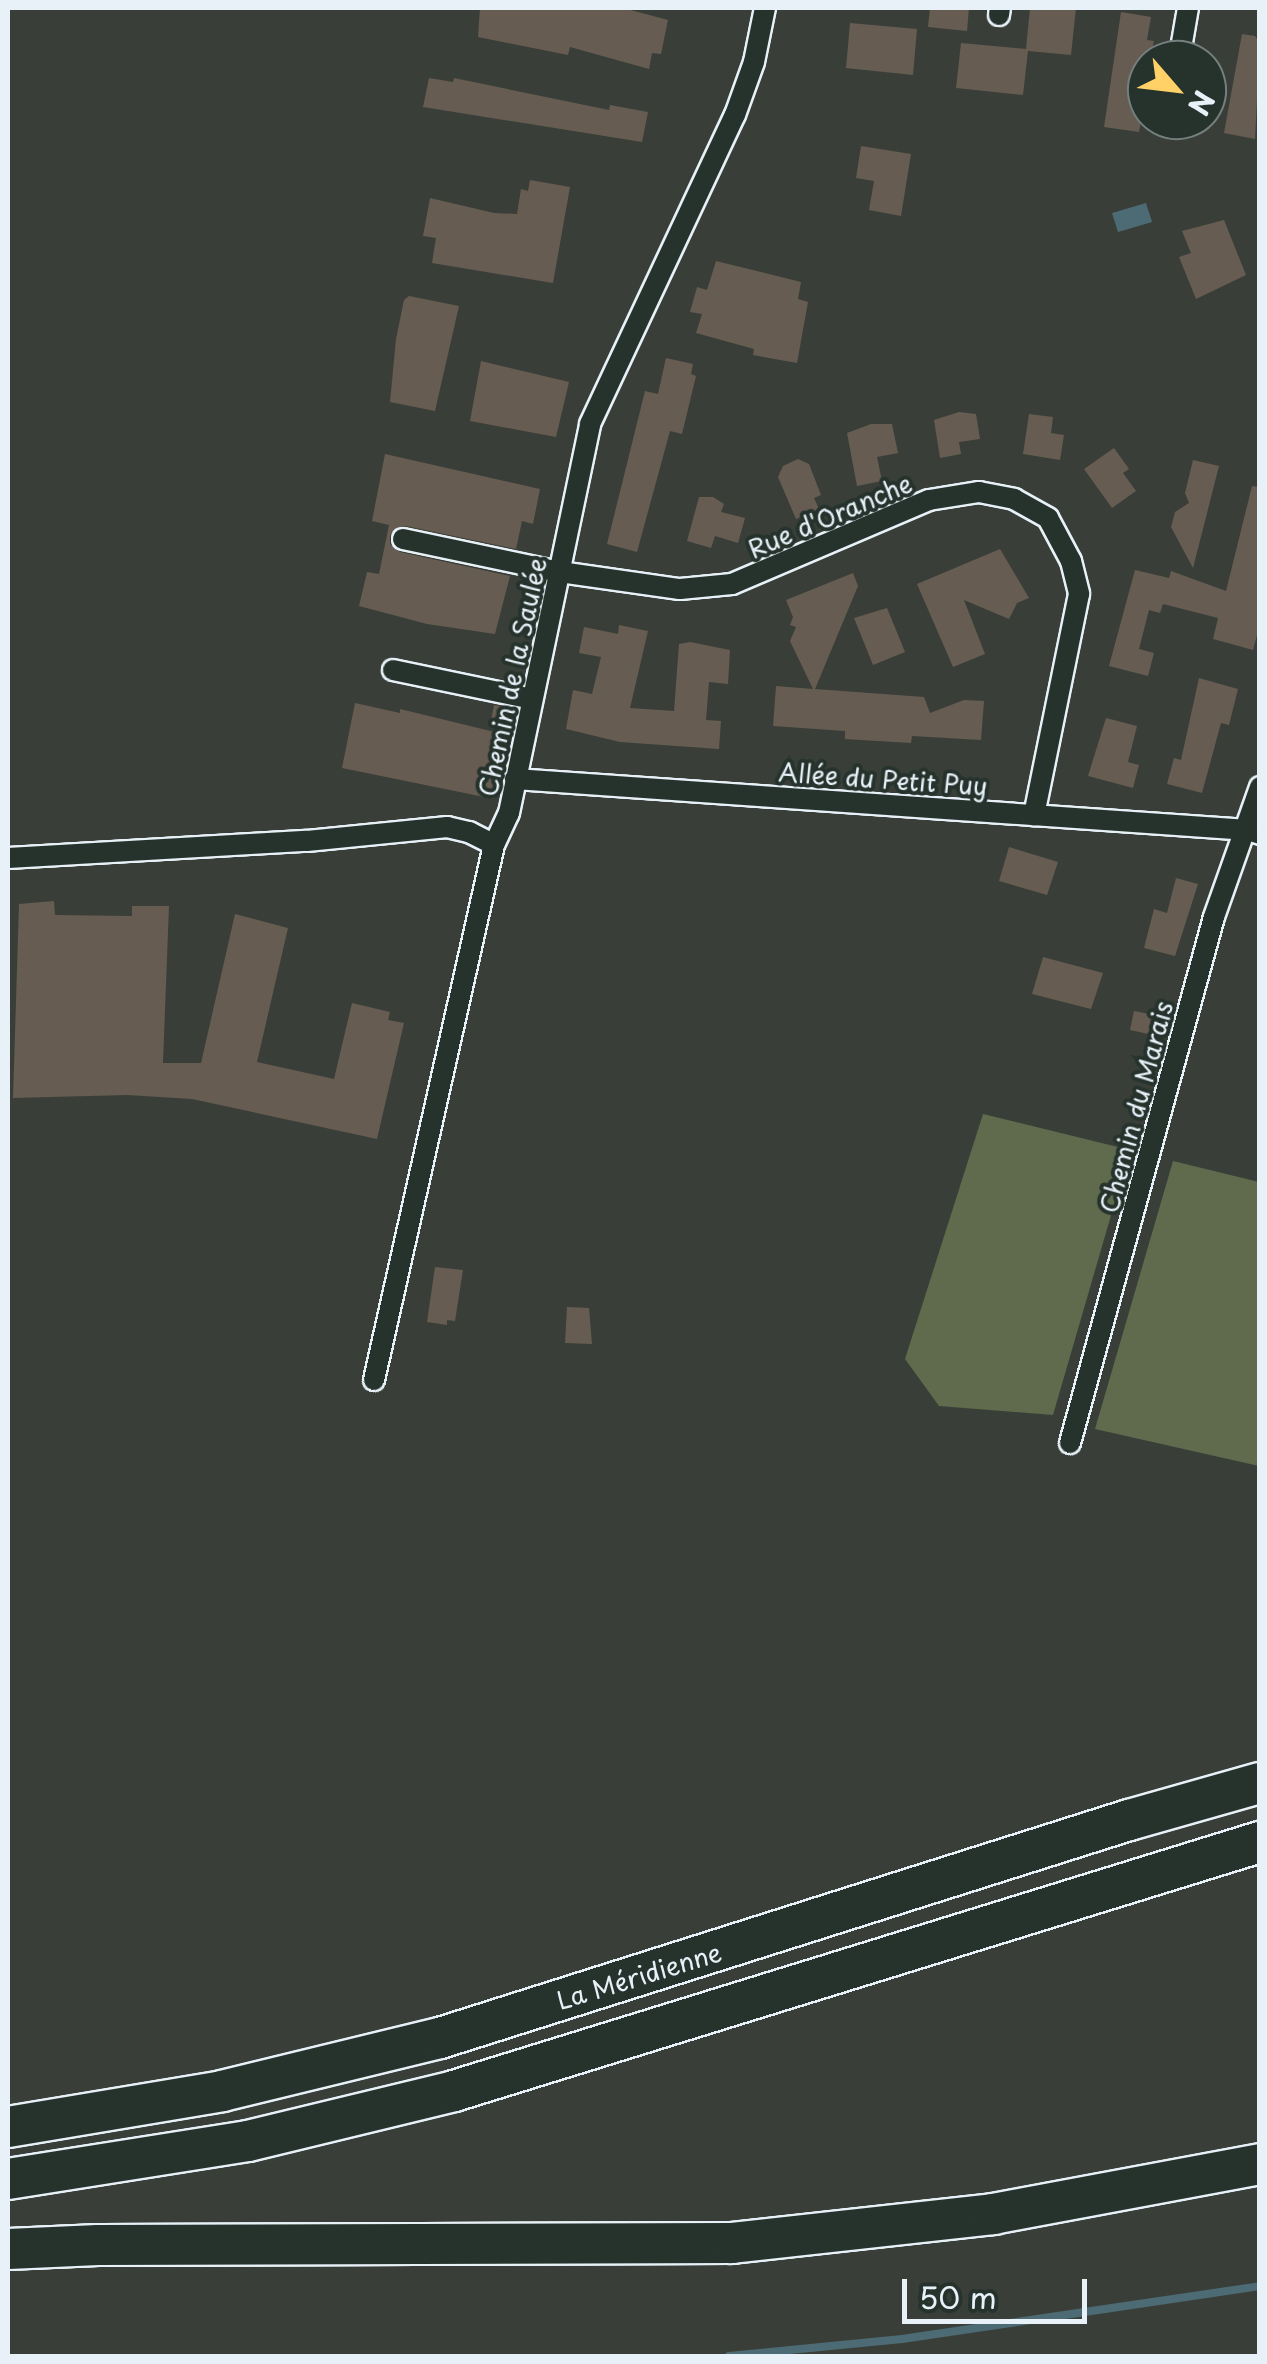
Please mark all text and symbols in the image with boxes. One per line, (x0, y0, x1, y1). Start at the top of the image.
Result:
north arrow (1127, 40, 1227, 140)
text: N (1178, 83, 1226, 123)
street label: Rue d'Oranche (743, 468, 917, 564)
street label: Chemin de la Saulée (472, 554, 552, 800)
street label: Allée du Petit Puy (776, 757, 990, 801)
street label: Chemin du Marais (1093, 998, 1179, 1216)
street label: La Méridienne (553, 1937, 725, 2015)
scale bar (907, 2259, 1092, 2321)
text: 50 m (919, 2274, 997, 2319)

